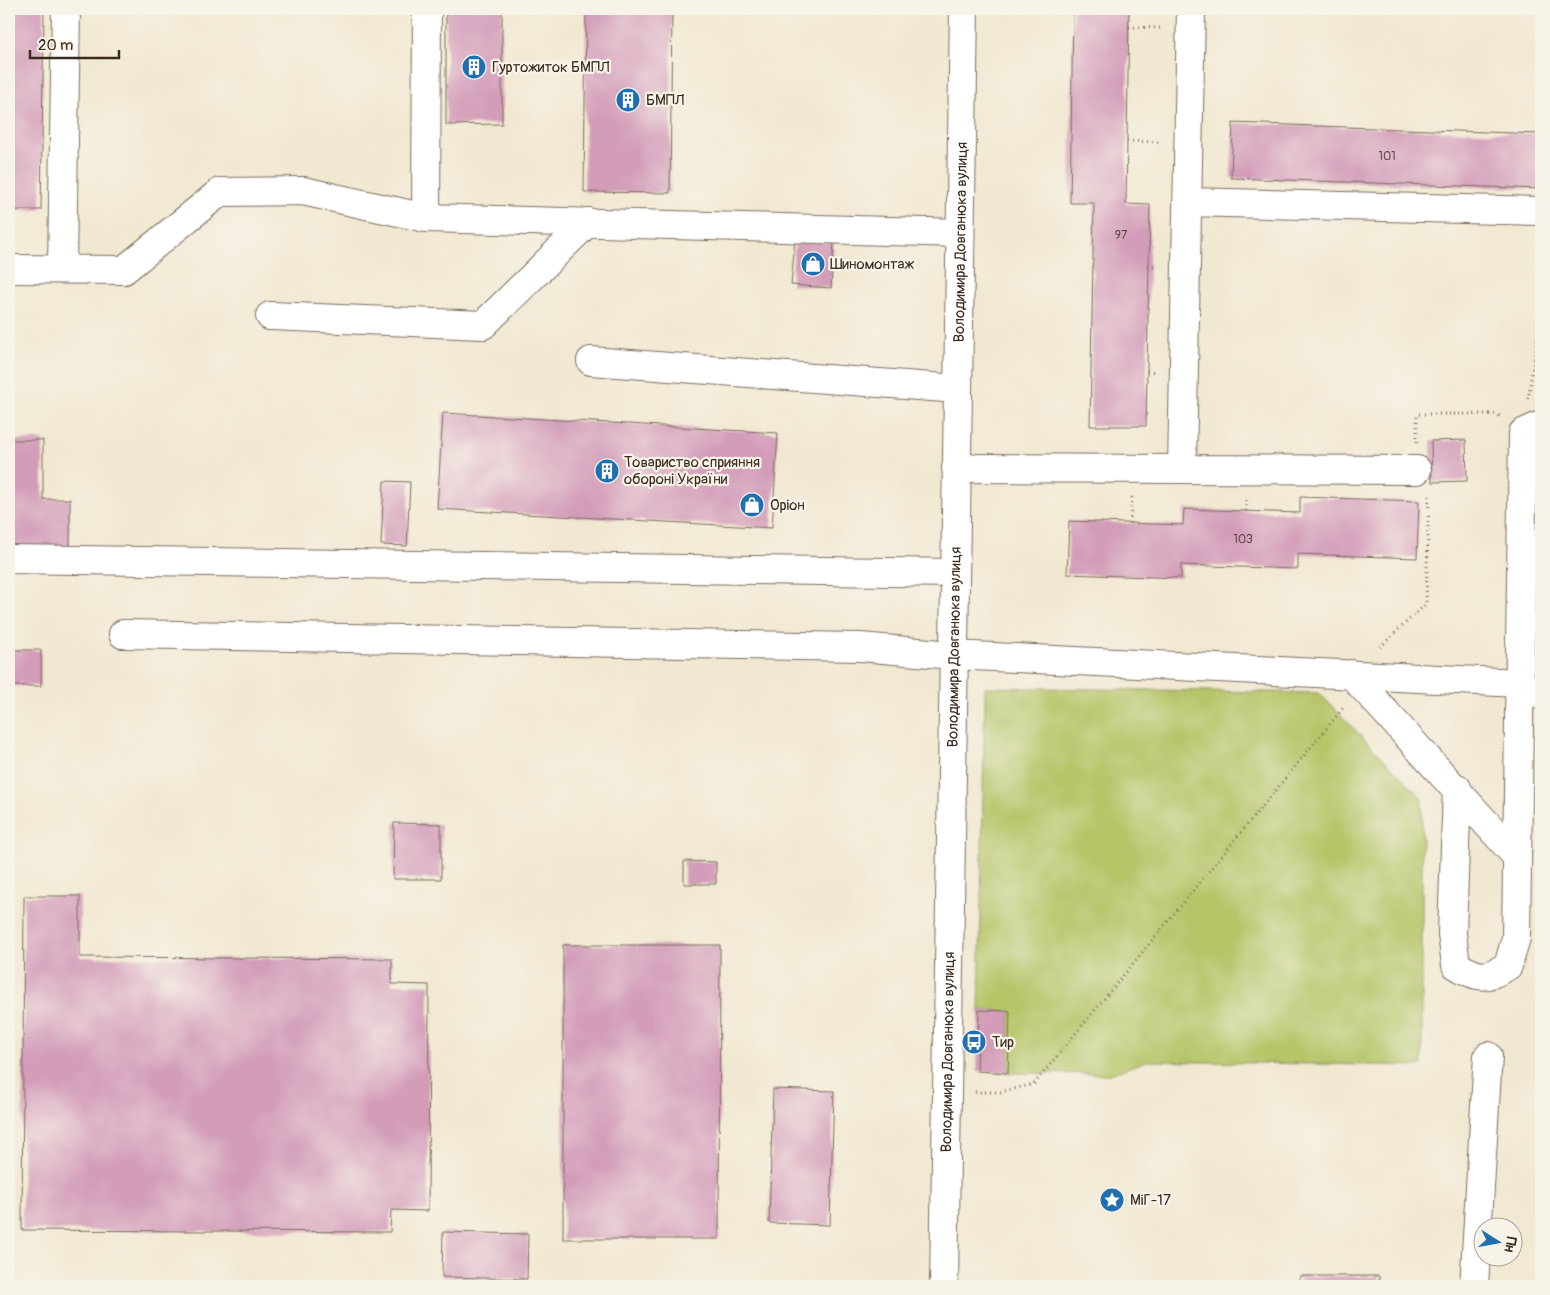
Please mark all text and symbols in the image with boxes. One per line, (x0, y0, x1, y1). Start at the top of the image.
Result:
scale bar (30, 28, 119, 60)
text: 20 m (38, 36, 73, 55)
building icon: Гуртожиток БМПЛ (461, 54, 487, 80)
place label: Гуртожиток БМПЛ (492, 58, 610, 77)
building icon: БМПЛ (615, 87, 641, 113)
place label: БМПЛ (646, 91, 685, 110)
street label: Володимира Довганюка вулиця (949, 142, 971, 343)
house number: 101 (1378, 149, 1396, 164)
house number: 97 (1115, 228, 1128, 243)
shop icon: Шиномонтаж (800, 251, 826, 277)
place label: Шиномонтаж (830, 255, 914, 274)
place label: Товариство сприяння обороні України (624, 453, 760, 489)
building icon: Товариство сприяння обороні України (594, 458, 620, 484)
shop icon: Оріон (739, 492, 765, 518)
place label: Оріон (770, 496, 805, 515)
house number: 103 (1233, 532, 1253, 547)
street label: Володимира Довганюка вулиця (943, 547, 965, 748)
street label: Володимира Довганюка вулиця (937, 952, 959, 1153)
bus stop icon: Тир (961, 1029, 987, 1055)
place label: Тир (992, 1033, 1014, 1052)
place icon: МіГ-17 (1099, 1187, 1125, 1213)
place label: МіГ-17 (1130, 1191, 1171, 1210)
north arrow (1472, 1218, 1522, 1268)
text: Пн (1500, 1235, 1520, 1254)

